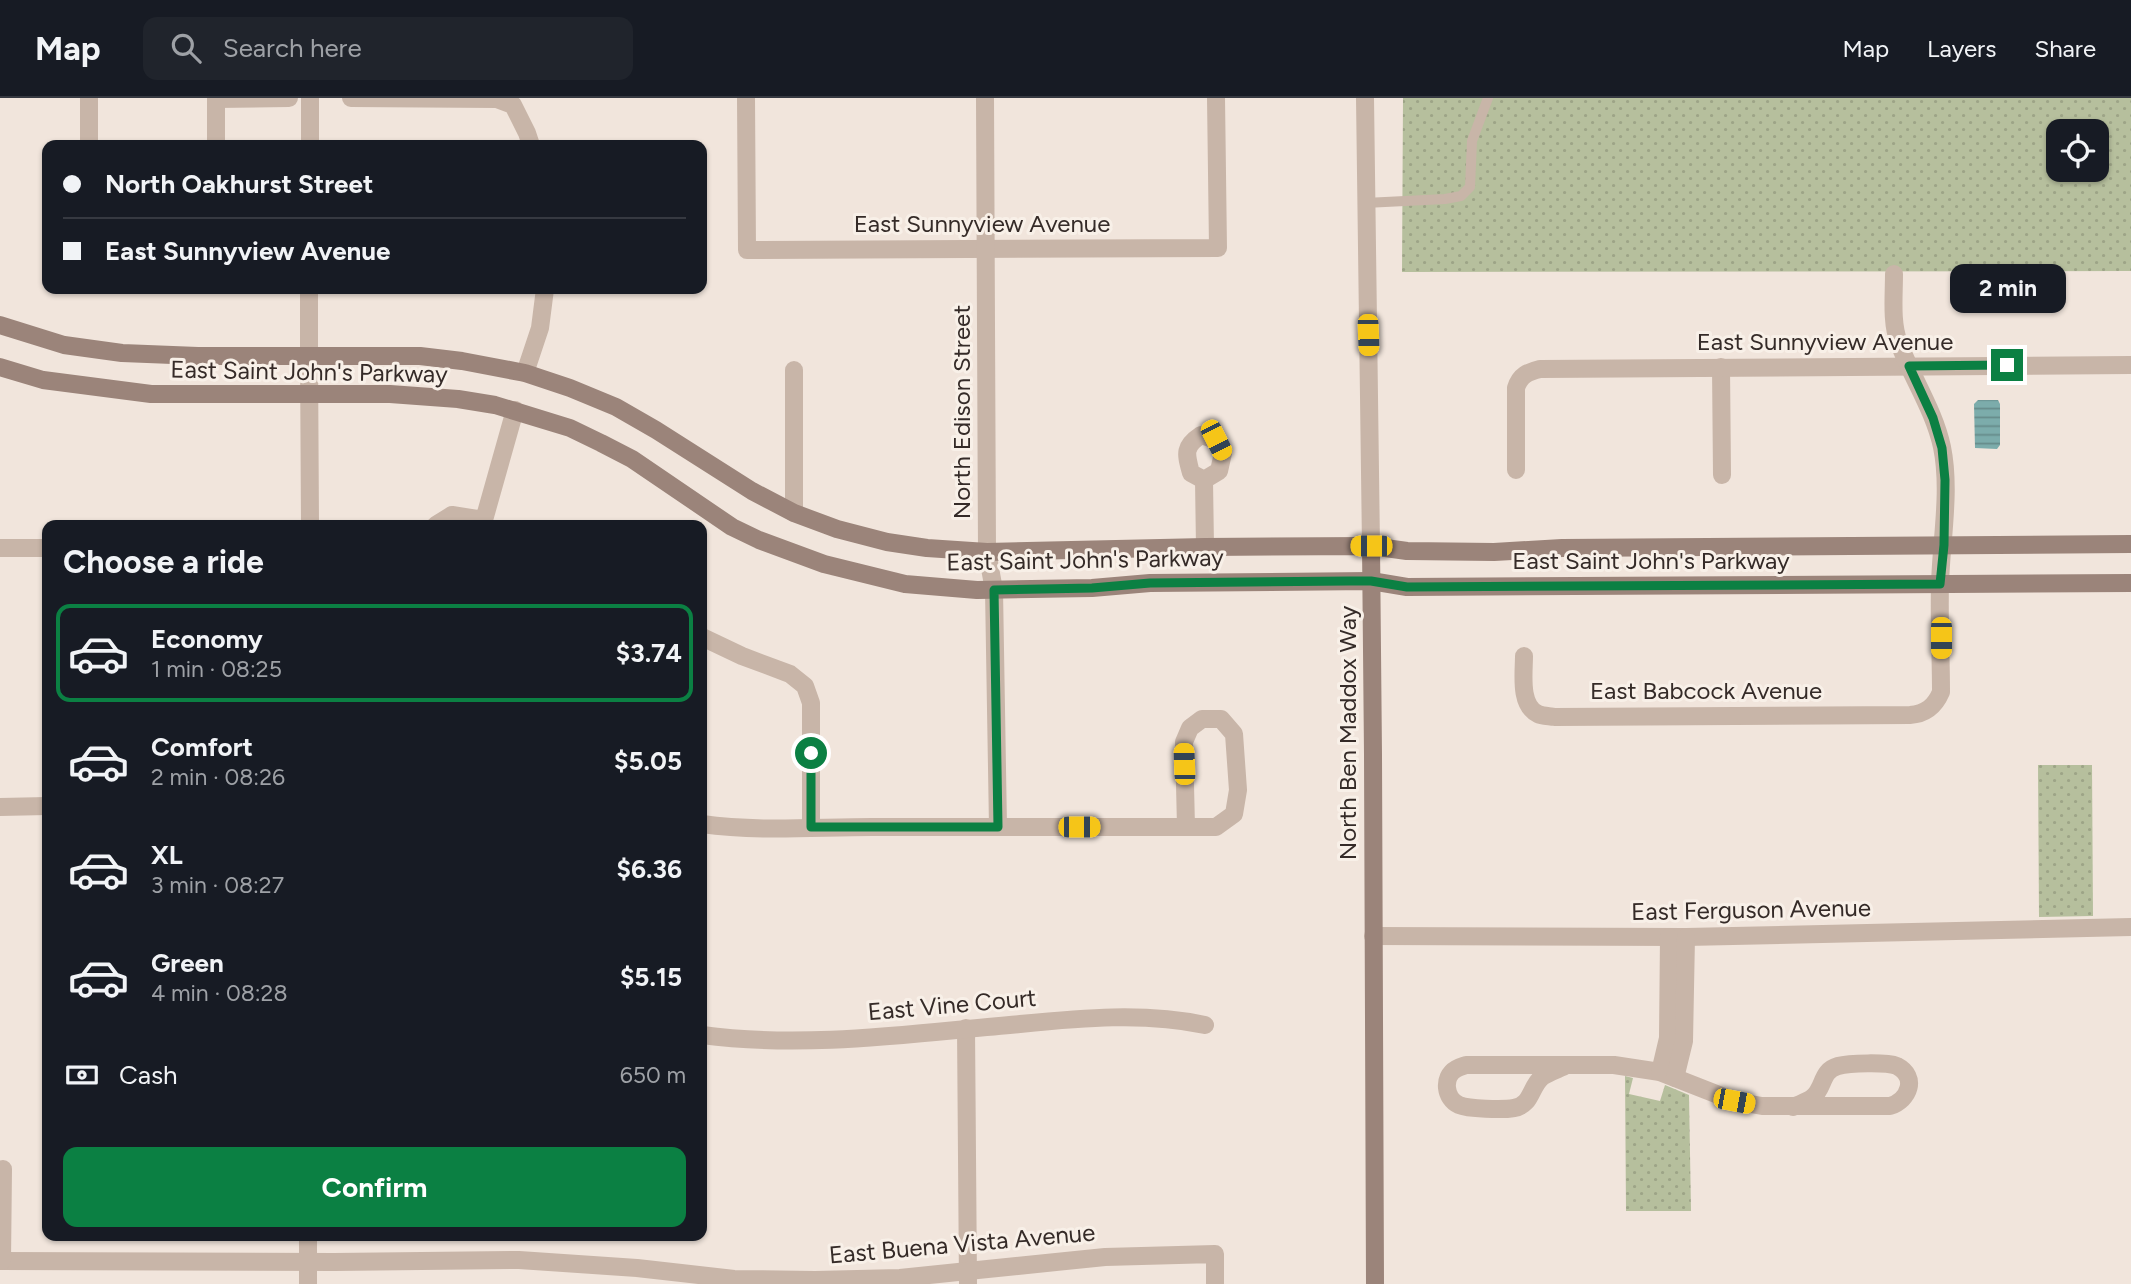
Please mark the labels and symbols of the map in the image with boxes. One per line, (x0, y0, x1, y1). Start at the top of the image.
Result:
street label: East Sunnyview Avenue (854, 209, 1110, 238)
callout: 2 min (1949, 264, 2065, 313)
street label: North Edison Street (947, 305, 976, 519)
car (1357, 314, 1380, 356)
street label: East Sunnyview Avenue (1697, 327, 1953, 356)
route end (1991, 349, 2023, 381)
street label: East Saint John's Parkway (170, 355, 448, 388)
car (1198, 417, 1235, 463)
car (1351, 536, 1393, 557)
street label: East Saint John's Parkway (946, 543, 1224, 576)
street label: East Saint John's Parkway (1512, 546, 1790, 575)
street label: North Ben Maddox Way (1333, 605, 1362, 860)
car (1931, 617, 1952, 659)
street label: East Babcock Avenue (1590, 676, 1822, 705)
route start (795, 737, 827, 769)
car (1173, 743, 1196, 785)
car (1059, 817, 1101, 838)
street label: East Ferguson Avenue (1631, 893, 1871, 926)
street label: East Vine Court (866, 983, 1037, 1026)
car (1712, 1087, 1757, 1115)
street label: East Buena Vista Avenue (828, 1217, 1096, 1270)

